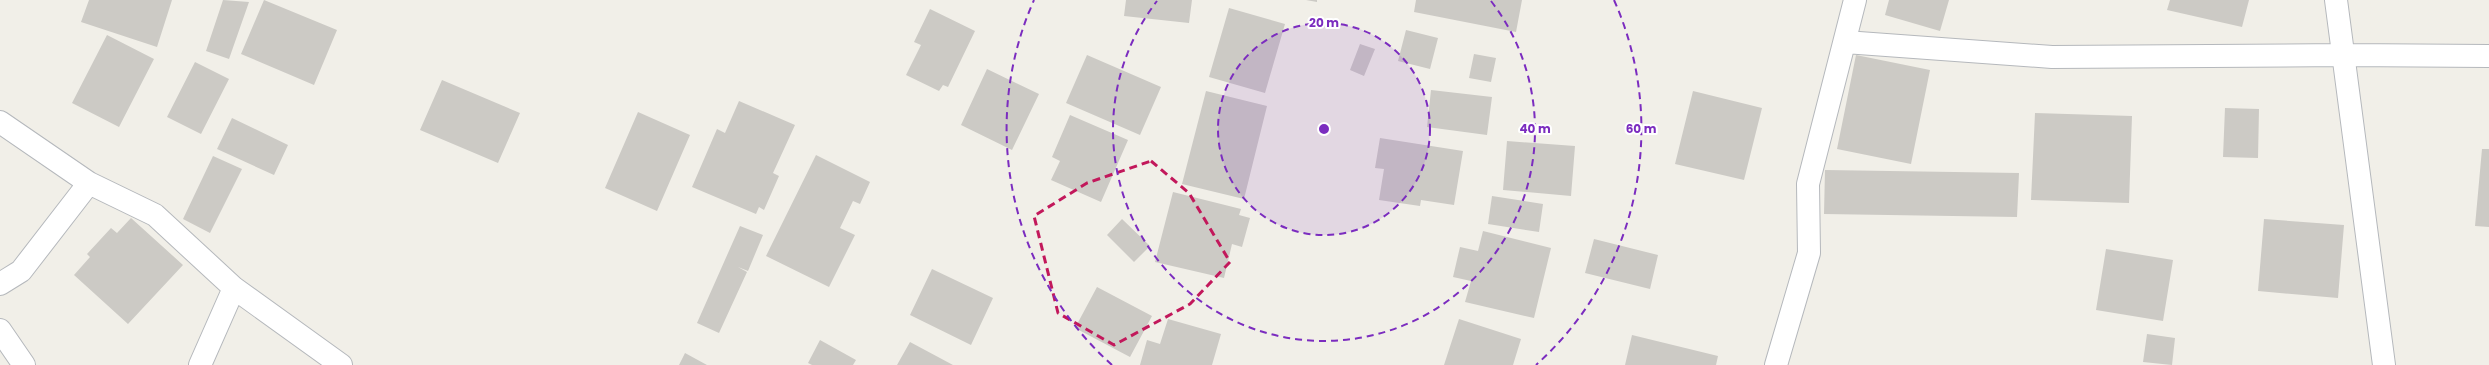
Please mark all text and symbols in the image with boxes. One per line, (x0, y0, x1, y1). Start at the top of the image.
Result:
text: 20 m (1309, 14, 1339, 31)
text: 40 m (1519, 120, 1551, 137)
text: 60 m (1626, 120, 1657, 137)
centre of rings (1317, 122, 1331, 136)

